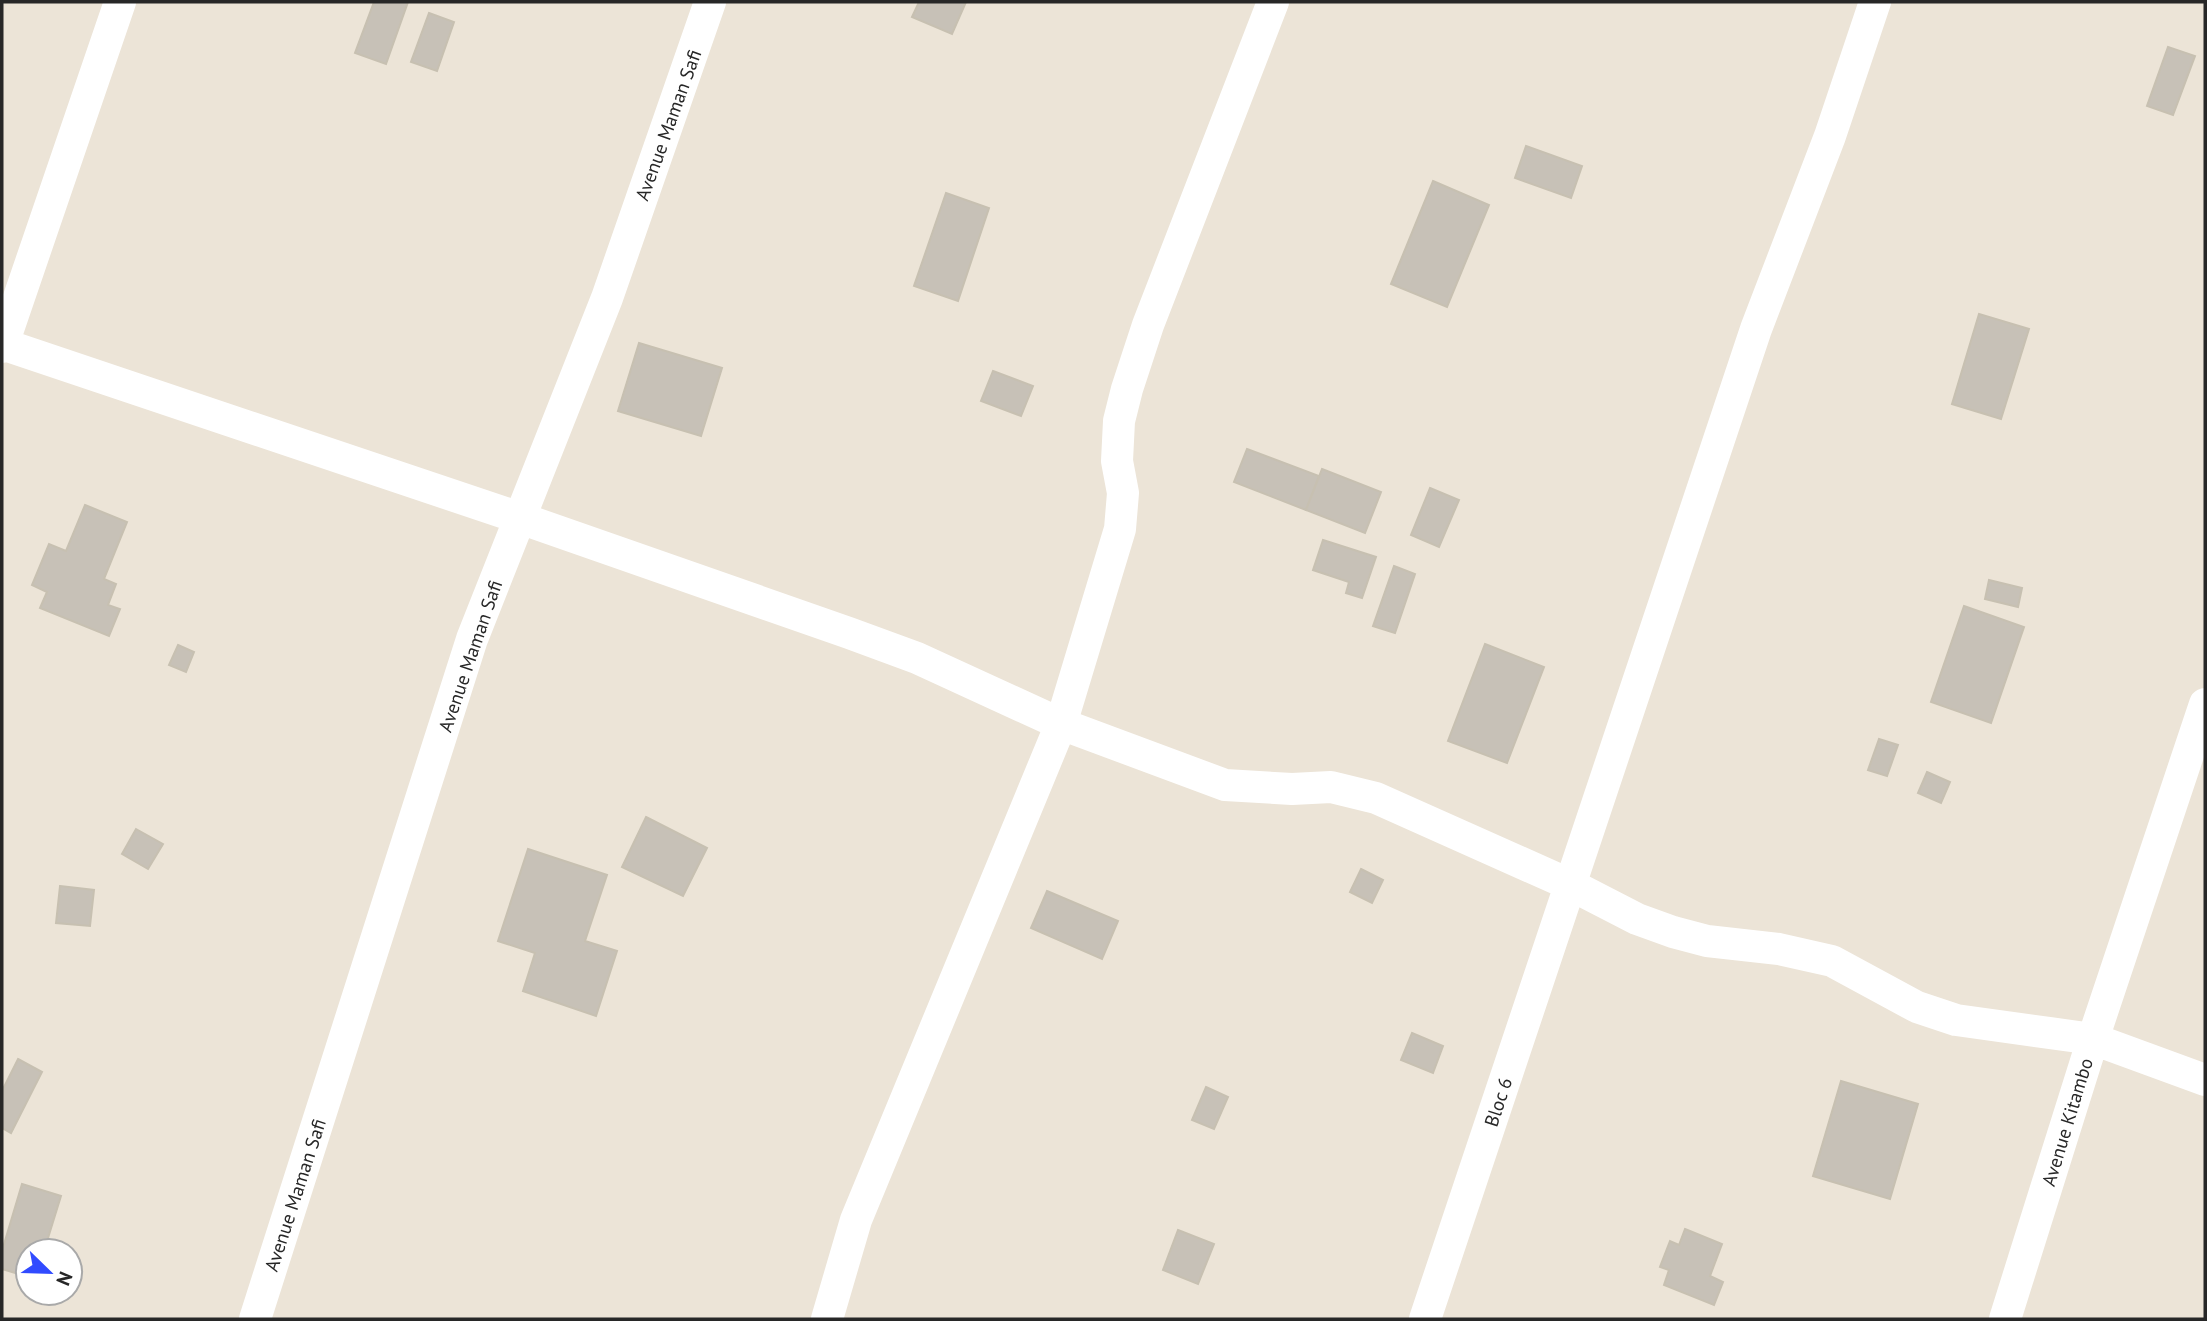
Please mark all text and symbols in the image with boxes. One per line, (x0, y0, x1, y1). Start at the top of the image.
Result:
street label: Avenue Maman Safi (630, 46, 706, 204)
street label: Avenue Maman Safi (433, 577, 507, 735)
street label: Avenue Kitambo (2036, 1055, 2098, 1189)
street label: Bloc 6 (1479, 1074, 1517, 1130)
street label: Avenue Maman Safi (259, 1116, 331, 1274)
north arrow (14, 1237, 84, 1307)
text: N (51, 1268, 78, 1289)

